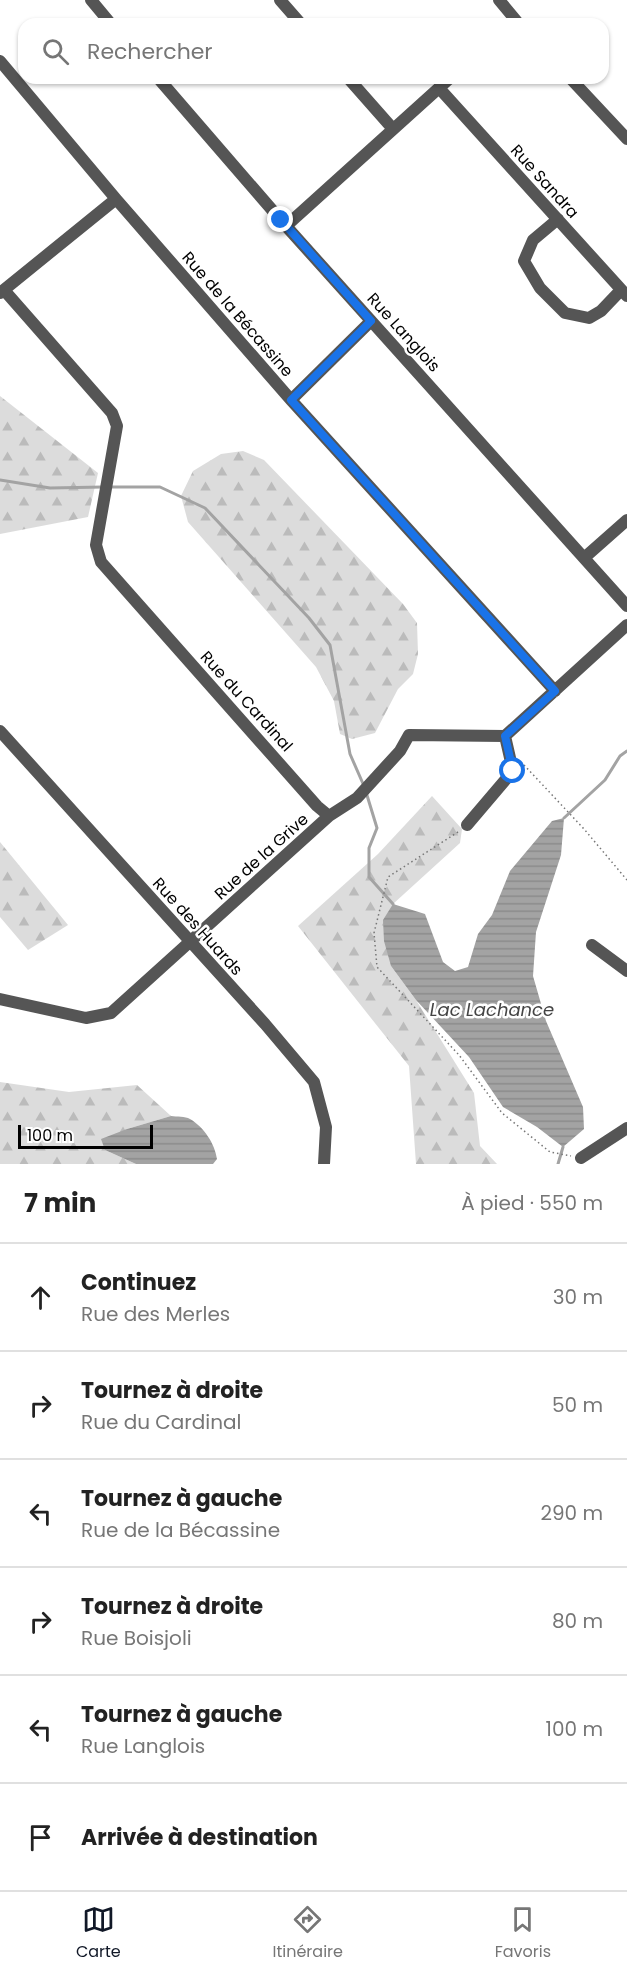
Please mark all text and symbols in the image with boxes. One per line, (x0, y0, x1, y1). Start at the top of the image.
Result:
search box (18, 18, 609, 84)
icon: search (39, 35, 72, 68)
text: Rechercher (87, 36, 213, 67)
street label: Rue Sandra (505, 139, 584, 223)
route end (267, 206, 293, 232)
street label: Rue de la Bécassine (177, 247, 299, 382)
street label: Rue Langlois (362, 288, 445, 377)
street label: Rue du Cardinal (195, 646, 298, 757)
route start (499, 757, 525, 783)
street label: Rue de la Grive (209, 808, 313, 905)
street label: Rue des Huards (147, 872, 248, 980)
water label: Lac Lachance (430, 997, 554, 1022)
scale bar (18, 1122, 153, 1150)
text: 100 m (27, 1124, 73, 1147)
text: 7 min (24, 1185, 96, 1221)
text: À pied · 550 m (461, 1189, 603, 1217)
text: Continuez (81, 1267, 196, 1298)
icon: ahead (24, 1281, 57, 1314)
text: 30 m (553, 1283, 603, 1311)
text: Rue des Merles (81, 1300, 230, 1328)
text: Tournez à droite (81, 1375, 263, 1406)
icon: right (24, 1389, 57, 1422)
text: 50 m (552, 1391, 603, 1419)
text: Rue du Cardinal (81, 1408, 241, 1436)
text: Tournez à gauche (81, 1483, 282, 1514)
icon: left (24, 1497, 57, 1530)
text: 290 m (540, 1499, 603, 1527)
text: Rue de la Bécassine (81, 1516, 280, 1544)
text: Tournez à droite (81, 1591, 263, 1622)
icon: right (24, 1605, 57, 1638)
text: 80 m (552, 1607, 603, 1635)
text: Rue Boisjoli (81, 1624, 192, 1652)
text: Tournez à gauche (81, 1699, 282, 1730)
icon: left (24, 1713, 57, 1746)
text: 100 m (546, 1715, 603, 1743)
text: Rue Langlois (81, 1732, 205, 1760)
icon: arrive (24, 1821, 57, 1854)
text: Arrivée à destination (81, 1822, 318, 1853)
tab: Carte (76, 1903, 121, 1964)
tab: Itinéraire (273, 1903, 343, 1964)
tab: Favoris (495, 1903, 551, 1964)

